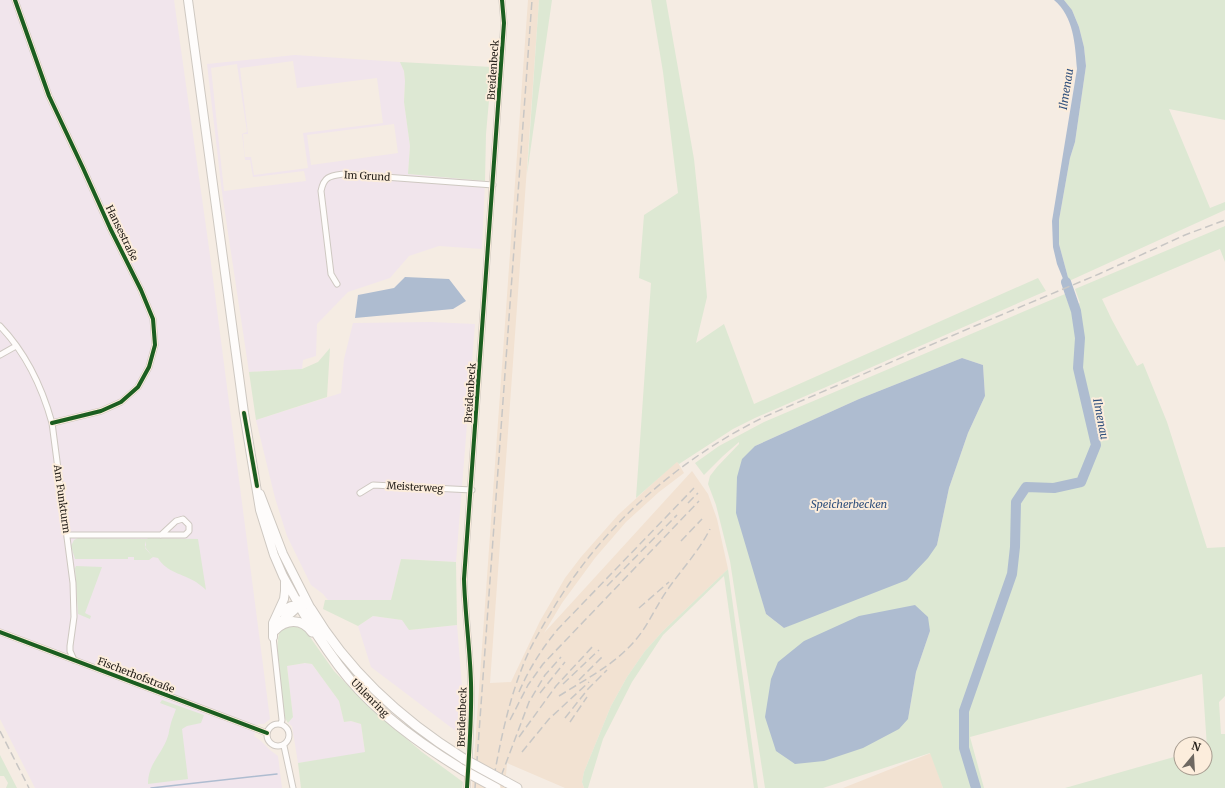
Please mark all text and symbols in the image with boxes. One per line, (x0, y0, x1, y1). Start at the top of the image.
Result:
street label: Breidenbeck (484, 39, 502, 100)
water label: Ilmenau (1056, 67, 1076, 111)
street label: Im Grund (344, 168, 390, 184)
street label: Hansestraße (103, 203, 141, 263)
street label: Breidenbeck (461, 362, 479, 423)
water label: Ilmenau (1090, 397, 1112, 441)
street label: Am Funkturm (51, 463, 73, 534)
street label: Meisterweg (386, 479, 444, 495)
water label: Speicherbecken (811, 497, 888, 511)
street label: Fischerhofstraße (96, 654, 176, 696)
street label: Uhlenring (348, 676, 392, 720)
street label: Breidenbeck (454, 686, 470, 747)
north arrow (1173, 736, 1213, 776)
text: N (1190, 738, 1203, 755)

